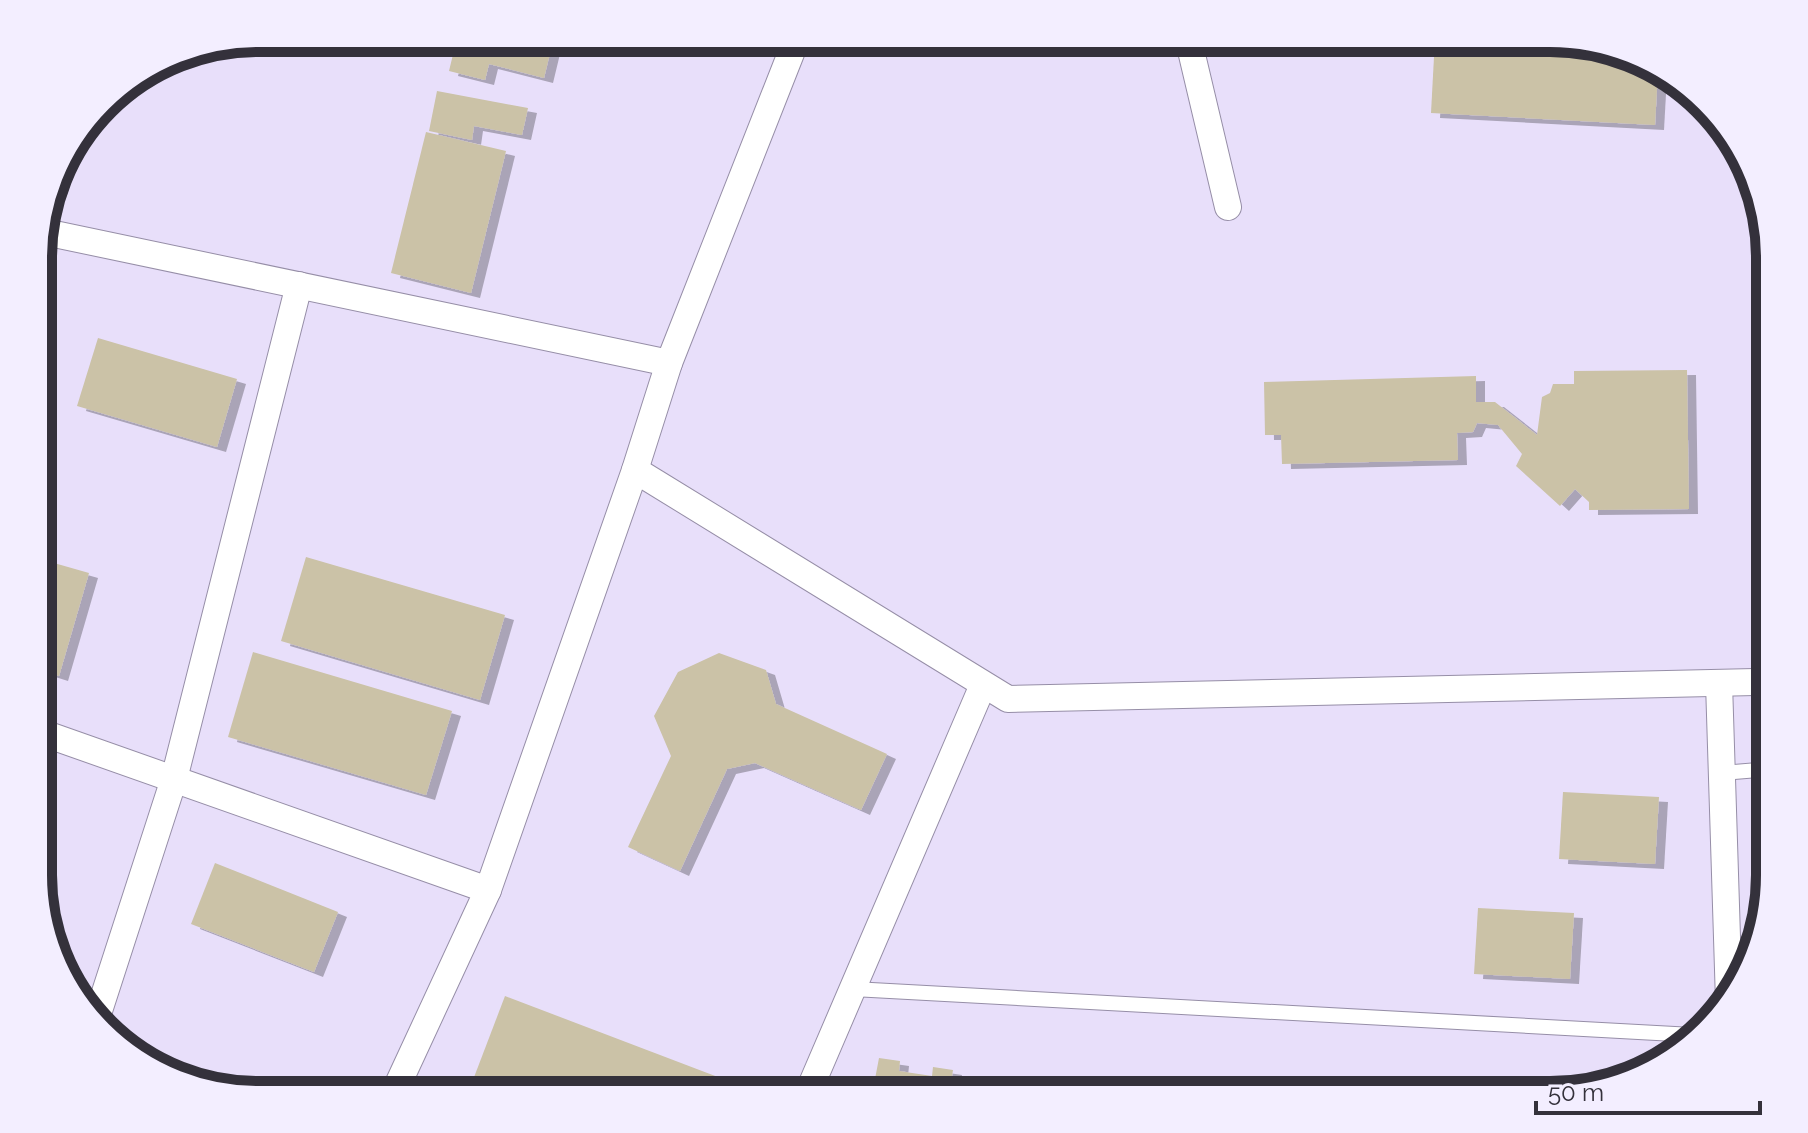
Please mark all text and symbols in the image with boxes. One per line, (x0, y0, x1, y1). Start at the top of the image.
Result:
scale bar (1536, 1065, 1760, 1115)
text: 50 m (1548, 1078, 1604, 1107)

